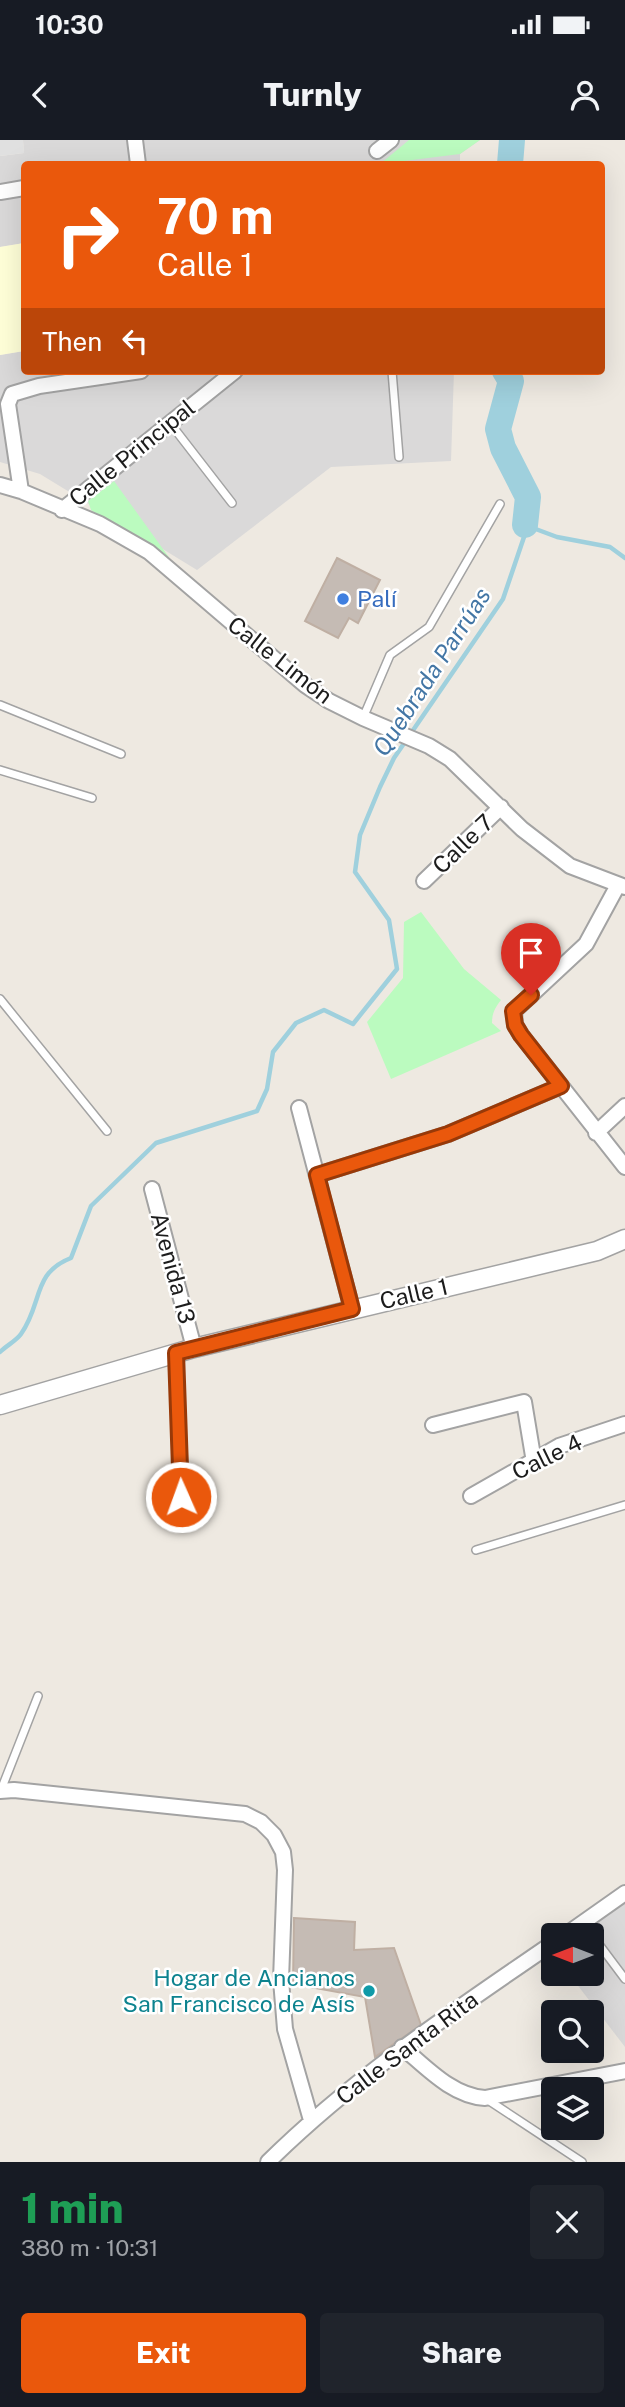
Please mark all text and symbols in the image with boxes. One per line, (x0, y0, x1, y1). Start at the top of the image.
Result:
text: 10:30 (35, 9, 104, 40)
icon: back (21, 76, 59, 114)
text: Turnly (263, 76, 362, 113)
icon: person (566, 76, 604, 114)
text: 70 m (157, 187, 274, 245)
icon: right (42, 189, 133, 280)
text: Calle 1 (157, 246, 253, 283)
icon: left (116, 322, 154, 360)
text: Then (42, 326, 102, 357)
street label: Calle Principal (63, 394, 200, 512)
water label: Quebrada Parrúas (366, 582, 496, 761)
place label: Palí (357, 585, 397, 612)
marker: Palí (335, 591, 351, 607)
street label: Calle Limón (223, 610, 338, 709)
street label: Calle 7 (427, 808, 499, 879)
pin (501, 923, 561, 995)
icon: arrive (512, 934, 550, 972)
street label: Avenida 13 (146, 1209, 201, 1327)
street label: Calle 1 (377, 1273, 451, 1314)
street label: Calle 4 (507, 1428, 586, 1485)
position arrow (144, 1460, 218, 1534)
north arrow (541, 1923, 604, 1986)
map controls (541, 1923, 604, 2140)
place label: Hogar de Ancianos San Francisco de Asís (123, 1964, 355, 2017)
marker: Hogar de Ancianos San Francisco de Asís (361, 1983, 377, 1999)
street label: Calle Santa Rita (330, 1985, 483, 2110)
button: search (541, 2000, 604, 2063)
button: layers (541, 2077, 604, 2140)
text: 1 min (21, 2183, 124, 2232)
button: close (530, 2185, 604, 2259)
text: 380 m · 10:31 (21, 2234, 158, 2261)
button: Exit (21, 2313, 306, 2393)
button: Share (320, 2313, 604, 2393)

